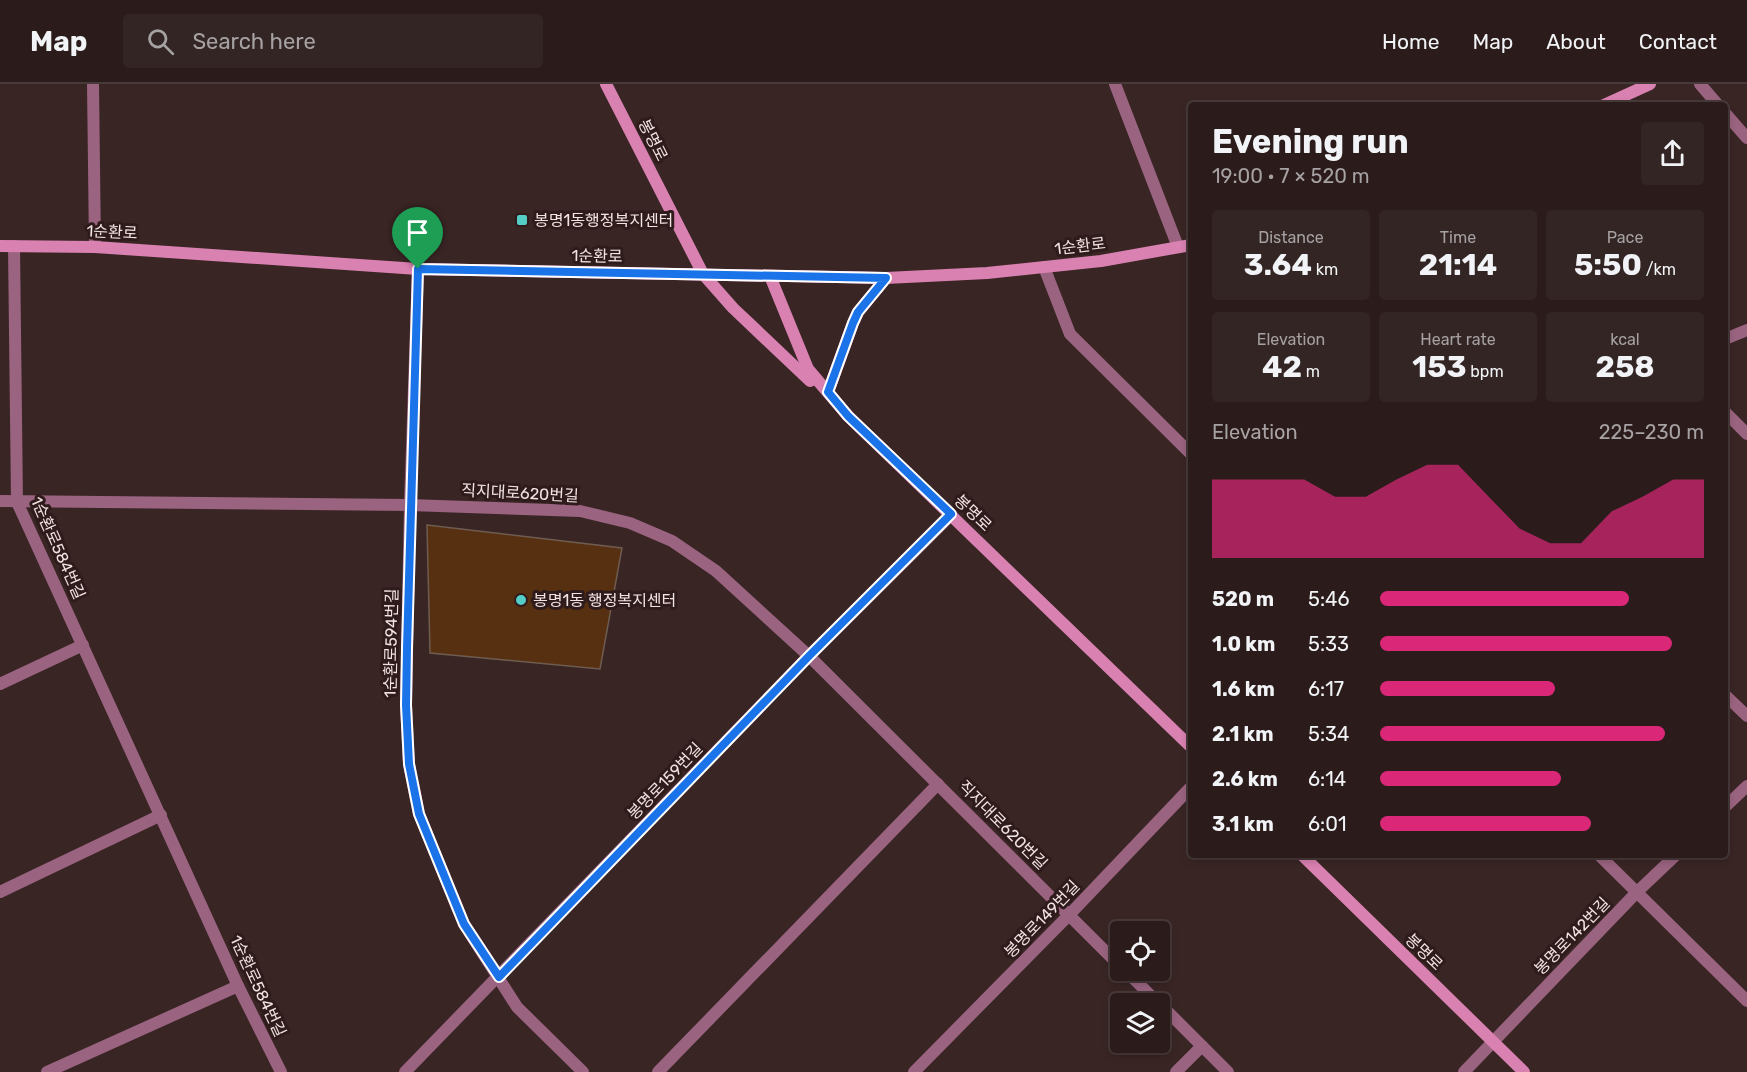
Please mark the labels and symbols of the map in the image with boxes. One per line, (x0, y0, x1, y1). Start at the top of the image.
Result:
street label: 봉명로 (635, 116, 672, 164)
pin (392, 207, 443, 269)
place label: 봉명1동행정복지센터 (534, 211, 673, 230)
marker: 봉명1동행정복지센터 (515, 213, 529, 227)
street label: 1순환로 (86, 221, 138, 243)
street label: 1순환로 (1054, 233, 1107, 259)
street label: 1순환로 (571, 246, 623, 266)
street label: 직지대로620번길 (461, 480, 579, 506)
street label: 봉명로 (951, 491, 996, 535)
street label: 1순환로584번길 (27, 494, 89, 602)
street label: 1순환로594번길 (381, 588, 401, 698)
place label: 봉명1동 행정복지센터 (533, 591, 676, 610)
marker: 봉명1동 행정복지센터 (514, 593, 528, 607)
street label: 봉명로159번길 (624, 739, 706, 823)
street label: 직지대로620번길 (955, 777, 1051, 873)
street label: 봉명로149번길 (1001, 877, 1083, 961)
street label: 봉명로142번길 (1531, 894, 1613, 978)
street label: 봉명로 (1402, 930, 1447, 974)
street label: 1순환로584번길 (226, 932, 290, 1040)

